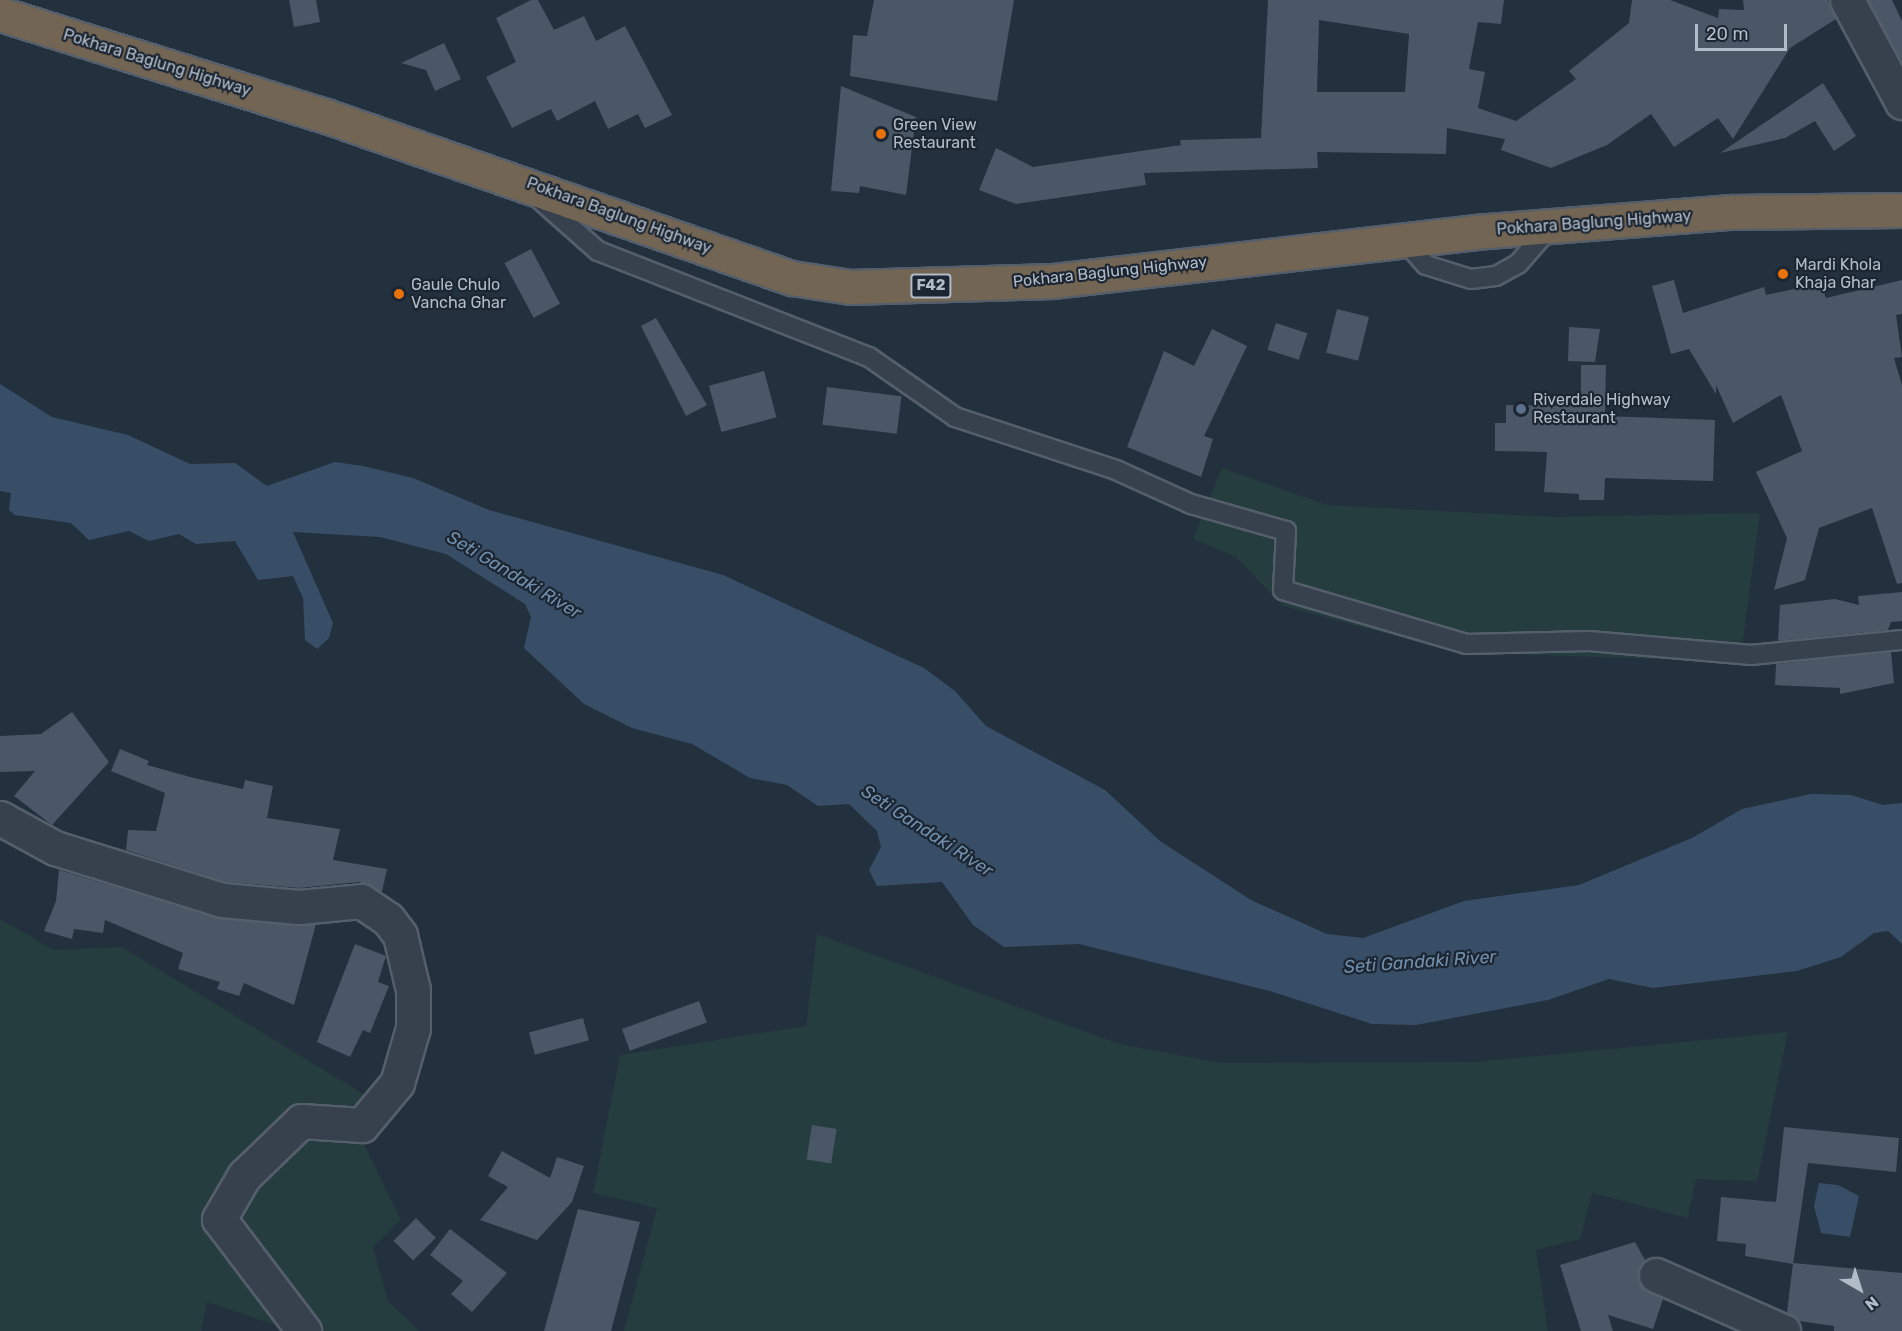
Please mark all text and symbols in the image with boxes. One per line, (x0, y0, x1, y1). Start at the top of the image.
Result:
scale bar (1698, 12, 1790, 50)
text: 20 m (1706, 23, 1748, 45)
street label: Pokhara Baglung Highway (61, 25, 253, 101)
place label: Green View Restaurant (893, 115, 977, 153)
marker: Green View Restaurant (874, 127, 888, 141)
street label: Pokhara Baglung Highway (524, 174, 714, 258)
street label: Pokhara Baglung Highway (1496, 207, 1692, 239)
street label: Pokhara Baglung Highway (1012, 252, 1208, 292)
place label: Mardi Khola Khaja Ghar (1795, 255, 1881, 293)
marker: Mardi Khola Khaja Ghar (1776, 267, 1790, 281)
road number: F42 (910, 274, 952, 298)
place label: Gaule Chulo Vancha Ghar (411, 275, 506, 313)
marker: Gaule Chulo Vancha Ghar (392, 287, 406, 301)
place label: Riverdale Highway Restaurant (1533, 390, 1670, 428)
marker: Riverdale Highway Restaurant (1514, 402, 1528, 416)
water label: Seti Gandaki River (443, 526, 585, 624)
water label: Seti Gandaki River (857, 780, 997, 882)
water label: Seti Gandaki River (1343, 946, 1497, 978)
north arrow (1830, 1259, 1890, 1319)
text: N (1861, 1292, 1882, 1314)

